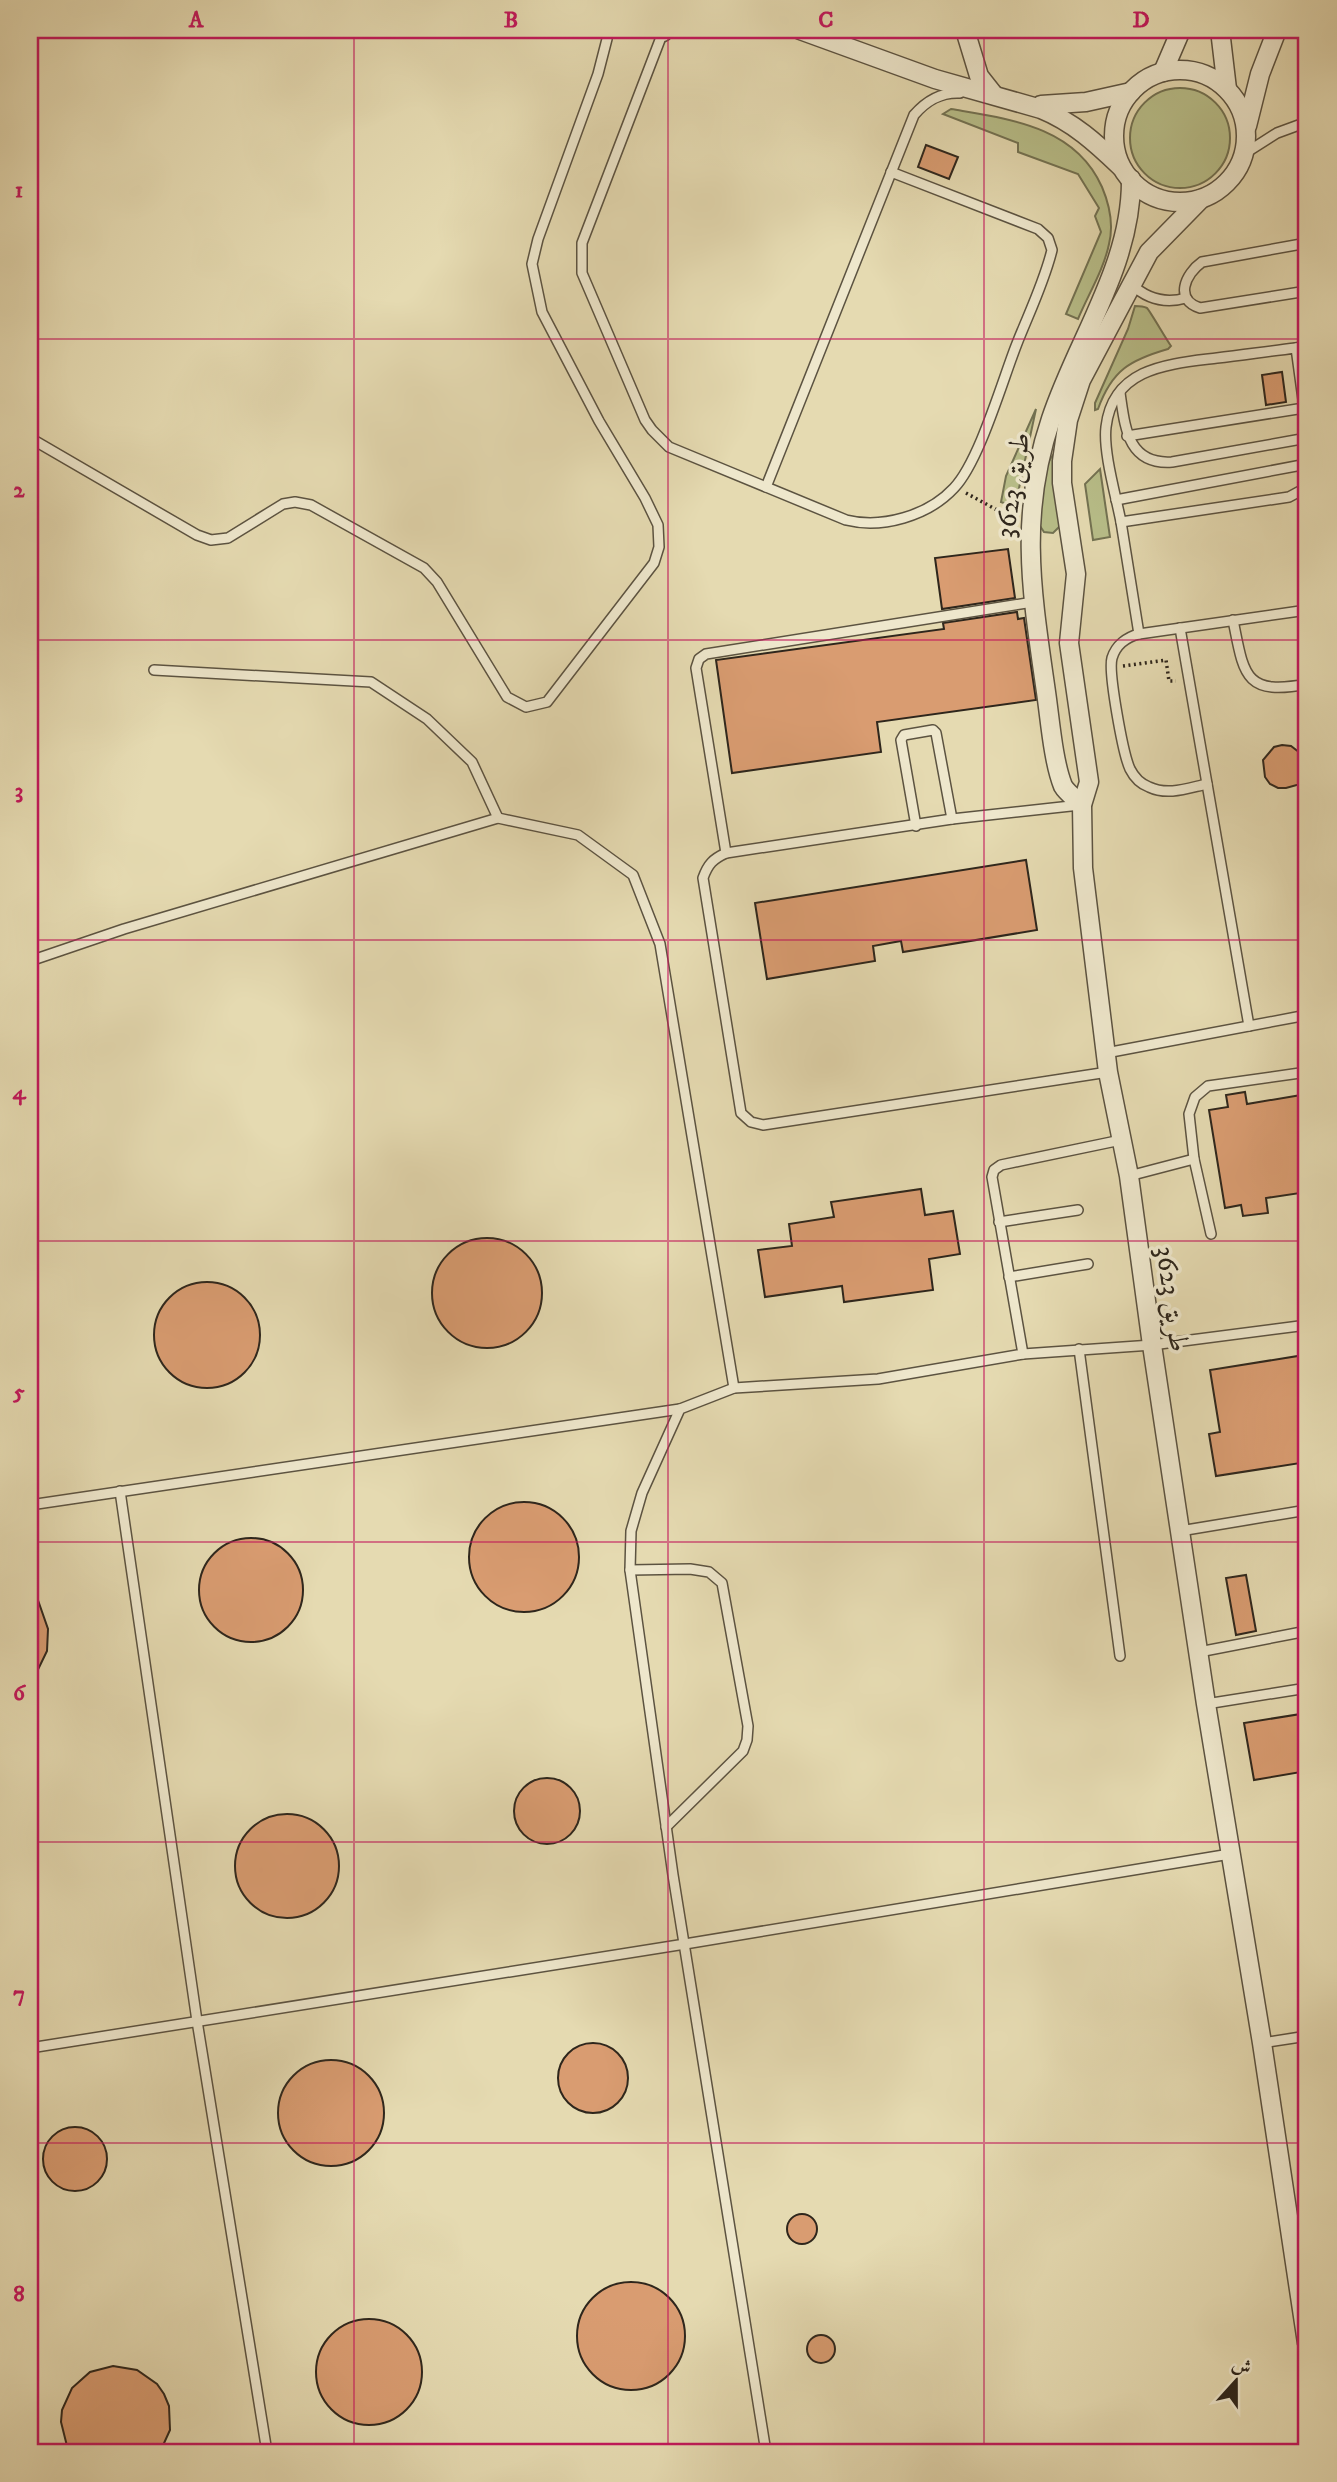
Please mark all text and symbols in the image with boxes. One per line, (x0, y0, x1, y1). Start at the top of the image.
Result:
text: A (188, 6, 205, 35)
text: B (504, 6, 518, 35)
text: C (818, 6, 834, 35)
text: D (1132, 6, 1150, 35)
text: 1 (15, 176, 23, 205)
street label: طريق 3623 (987, 430, 1039, 540)
text: 2 (13, 476, 25, 505)
text: 3 (15, 777, 23, 806)
text: 4 (12, 1078, 27, 1107)
street label: طريق 3623 (1147, 1244, 1197, 1354)
text: 5 (12, 1378, 25, 1407)
text: 6 (13, 1679, 27, 1708)
text: 7 (13, 1980, 25, 2009)
text: 8 (13, 2280, 25, 2309)
north arrow (1200, 2346, 1270, 2416)
text: ش (1229, 2352, 1254, 2381)

